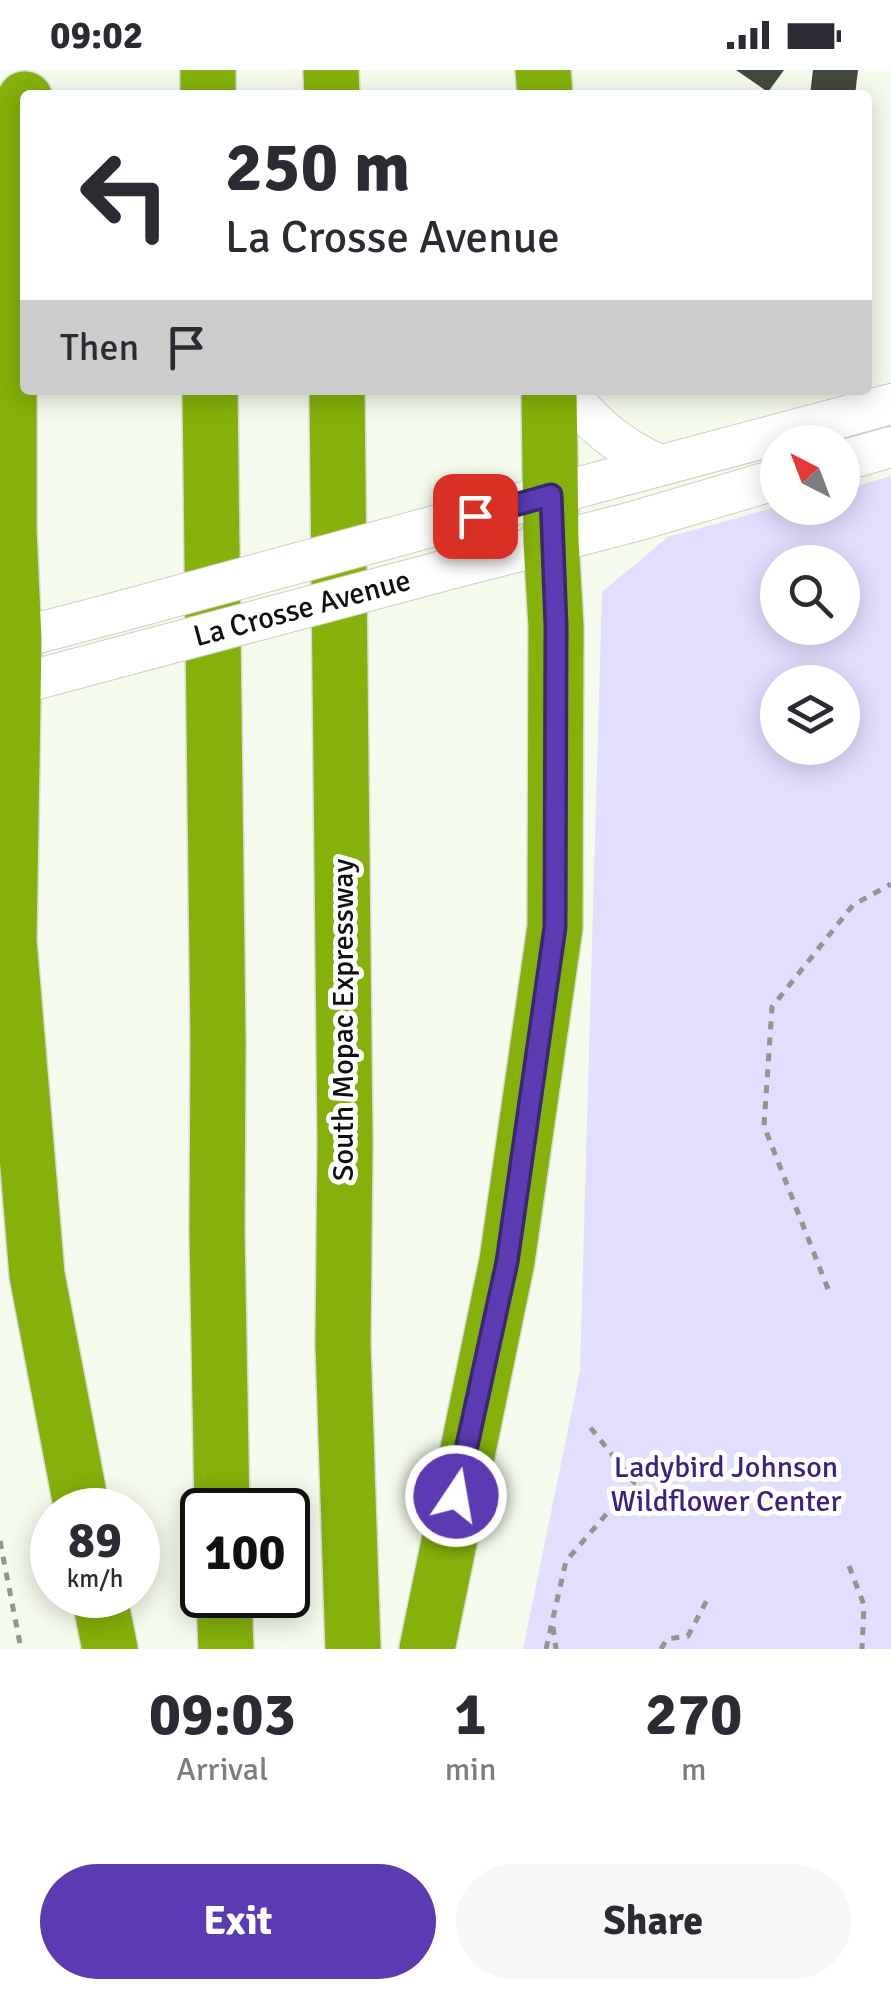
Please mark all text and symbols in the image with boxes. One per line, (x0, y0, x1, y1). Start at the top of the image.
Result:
text: 09:02 (50, 12, 143, 59)
text: 250 m (225, 124, 410, 210)
icon: left (60, 130, 190, 260)
text: La Crosse Avenue (225, 210, 560, 265)
icon: arrive (159, 320, 214, 375)
text: Then (60, 324, 139, 371)
north arrow (760, 425, 860, 525)
map controls (760, 425, 860, 765)
pin (433, 474, 518, 559)
icon: arrive (448, 489, 503, 544)
button: search (760, 545, 860, 645)
street label: La Crosse Avenue (190, 562, 415, 655)
button: layers (760, 665, 860, 765)
street label: South Mopac Expressway (325, 859, 362, 1181)
position arrow (404, 1444, 508, 1548)
park label: Ladybird Johnson Wildflower Center (610, 1449, 842, 1520)
speed limit sign: 100 (180, 1488, 310, 1618)
text: 89 (68, 1510, 122, 1572)
text: km/h (67, 1563, 123, 1594)
text: 09:03 (149, 1678, 296, 1752)
text: 1 (454, 1678, 487, 1752)
text: 270 (645, 1678, 742, 1752)
text: Arrival (176, 1750, 268, 1789)
text: min (445, 1750, 496, 1789)
text: m (681, 1750, 706, 1789)
button: Exit (40, 1864, 436, 1979)
button: Share (456, 1864, 851, 1979)

